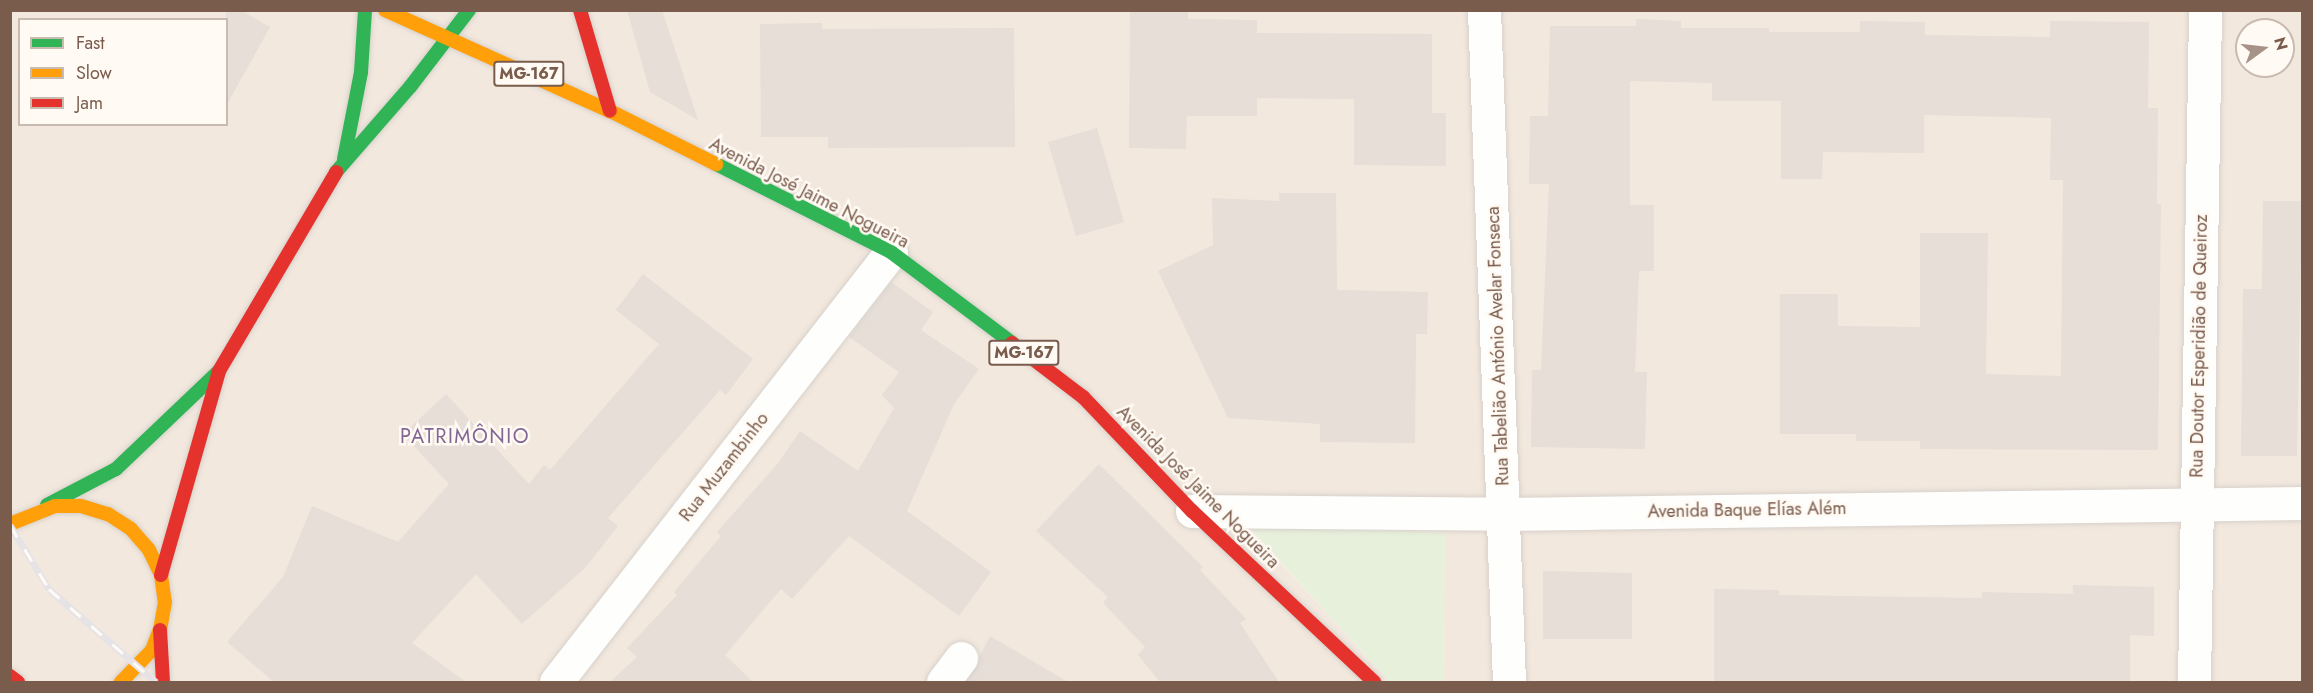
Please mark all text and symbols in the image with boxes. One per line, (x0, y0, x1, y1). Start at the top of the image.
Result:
legend (18, 18, 228, 126)
north arrow (2235, 18, 2295, 78)
text: Fast (76, 30, 105, 56)
text: N (2268, 35, 2294, 53)
text: Slow (76, 60, 112, 86)
road number: MG-167 (493, 61, 565, 87)
text: Jam (76, 90, 103, 116)
street label: Avenida José Jaime Nogueira (706, 133, 912, 253)
street label: Rua Tabelião António Avelar Fonseca (1482, 206, 1514, 486)
street label: Rua Doutor Esperidião de Queiroz (2186, 214, 2212, 478)
road number: MG-167 (988, 340, 1060, 366)
street label: Avenida José Jaime Nogueira (1112, 401, 1284, 573)
street label: Rua Muzambinho (675, 408, 773, 526)
district label: PATRIMÔNIO (400, 424, 530, 448)
street label: Avenida Baque Elías Além (1647, 497, 1847, 523)

